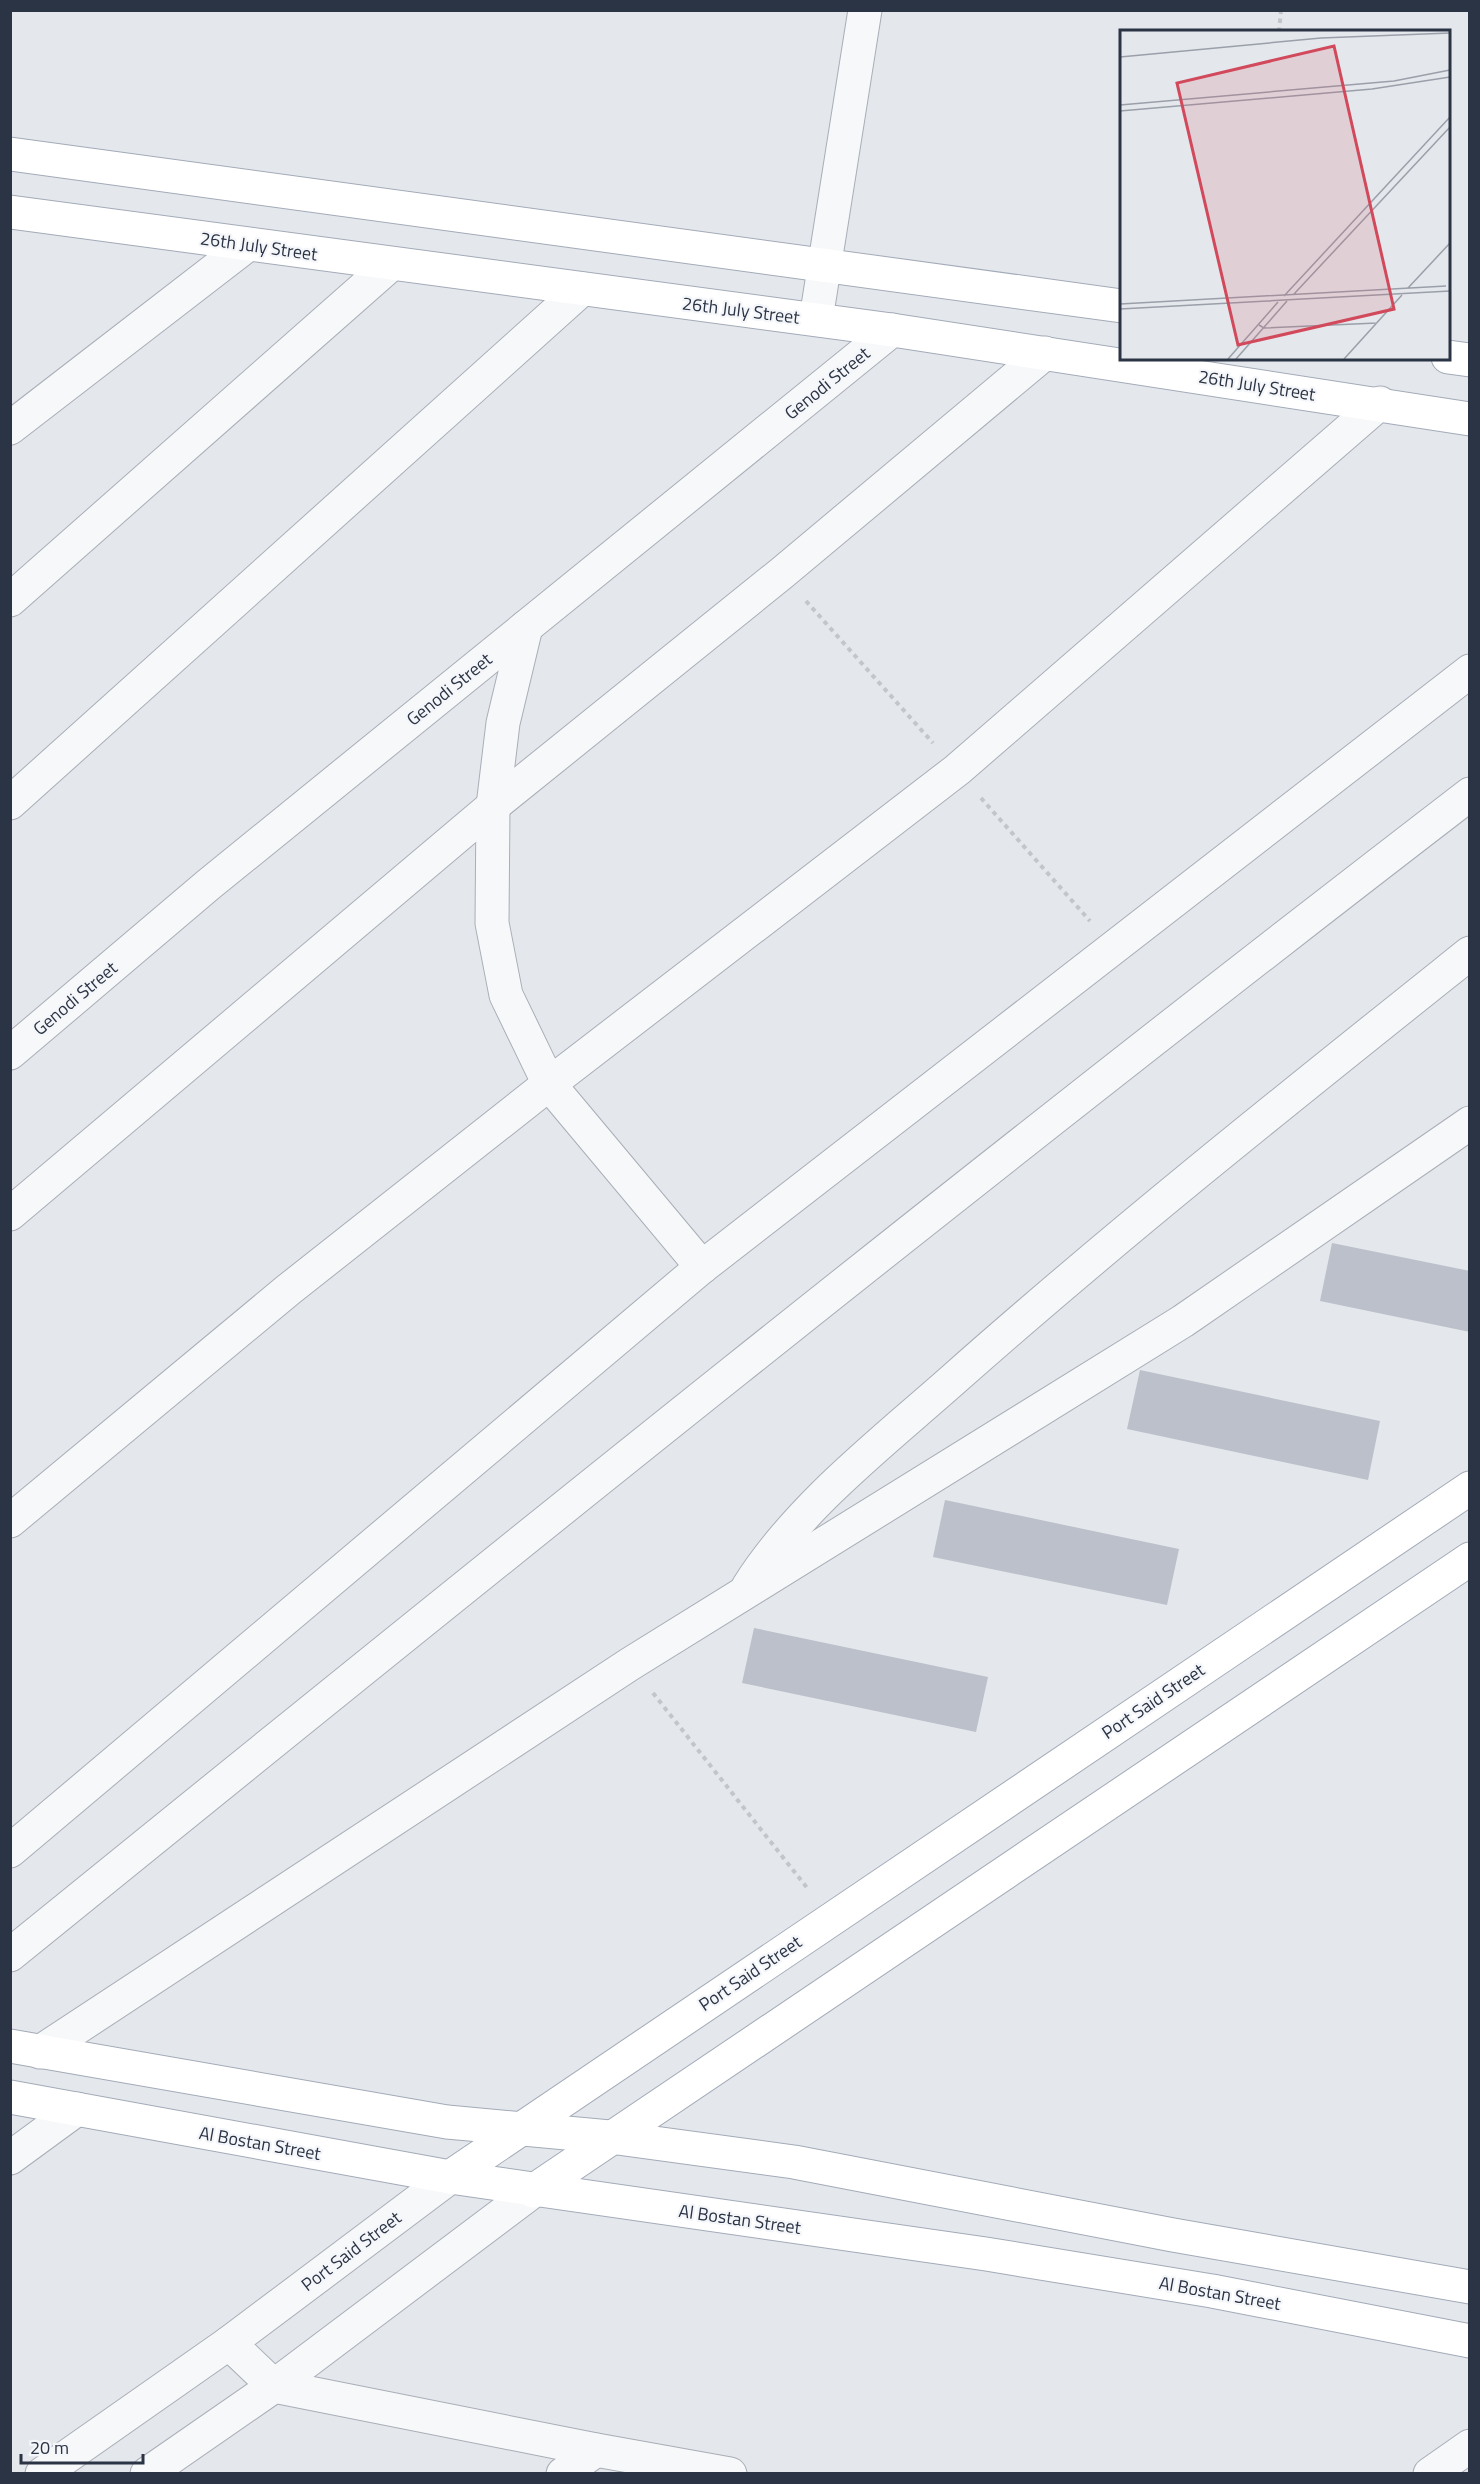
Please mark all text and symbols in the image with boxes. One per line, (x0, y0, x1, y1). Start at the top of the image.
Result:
inset map (1120, 30, 1450, 360)
street label: 26th July Street (199, 224, 320, 268)
street label: 26th July Street (681, 289, 802, 331)
street label: Genodi Street (778, 340, 876, 426)
street label: 26th July Street (1197, 362, 1318, 408)
street label: Genodi Street (400, 646, 498, 732)
street label: Genodi Street (27, 954, 124, 1042)
street label: Port Said Street (1096, 1656, 1211, 1746)
street label: Port Said Street (693, 1928, 808, 2018)
street label: Al Bostan Street (197, 2119, 324, 2167)
street label: Al Bostan Street (677, 2197, 804, 2241)
street label: Port Said Street (295, 2204, 407, 2298)
street label: Al Bostan Street (1157, 2269, 1284, 2317)
scale bar (21, 2427, 142, 2465)
text: 20 m (30, 2434, 69, 2461)

